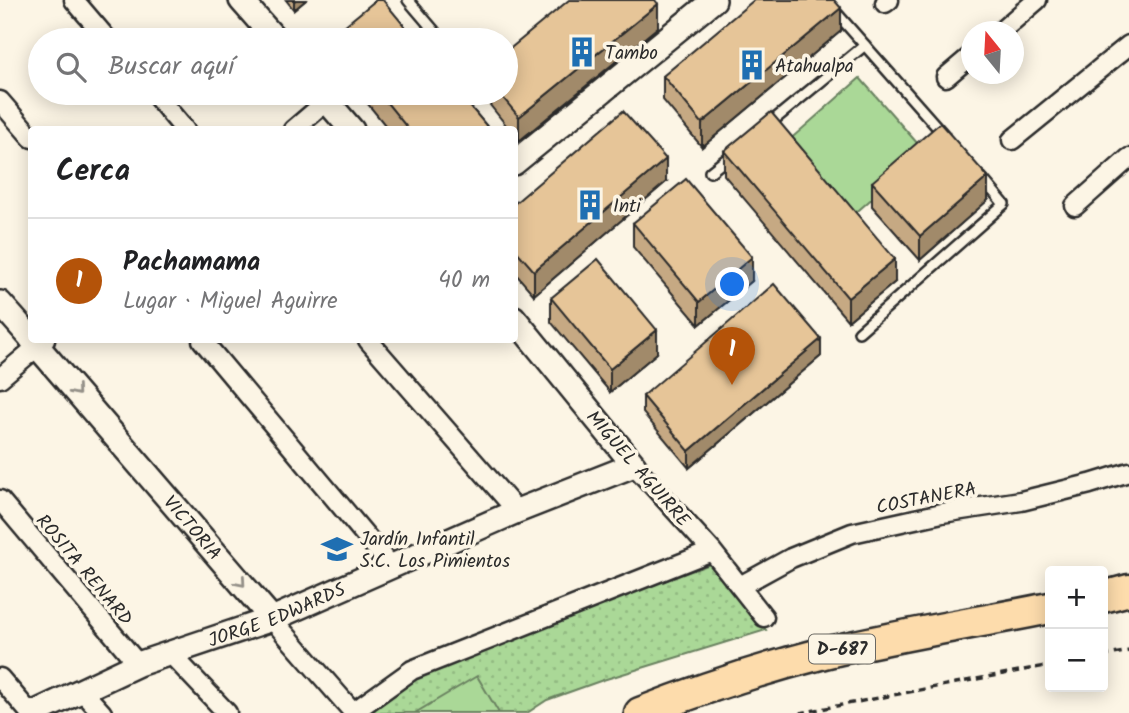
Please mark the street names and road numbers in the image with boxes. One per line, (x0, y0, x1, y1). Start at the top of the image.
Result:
street label: MIGUEL AGUIRRE (578, 404, 698, 535)
street label: COSTANERA (874, 475, 979, 523)
street label: VICTORIA (155, 489, 228, 568)
street label: ROSITA RENARD (28, 508, 139, 633)
street label: JORGE EDWARDS (204, 576, 351, 656)
road number: D-687 (809, 634, 875, 664)

